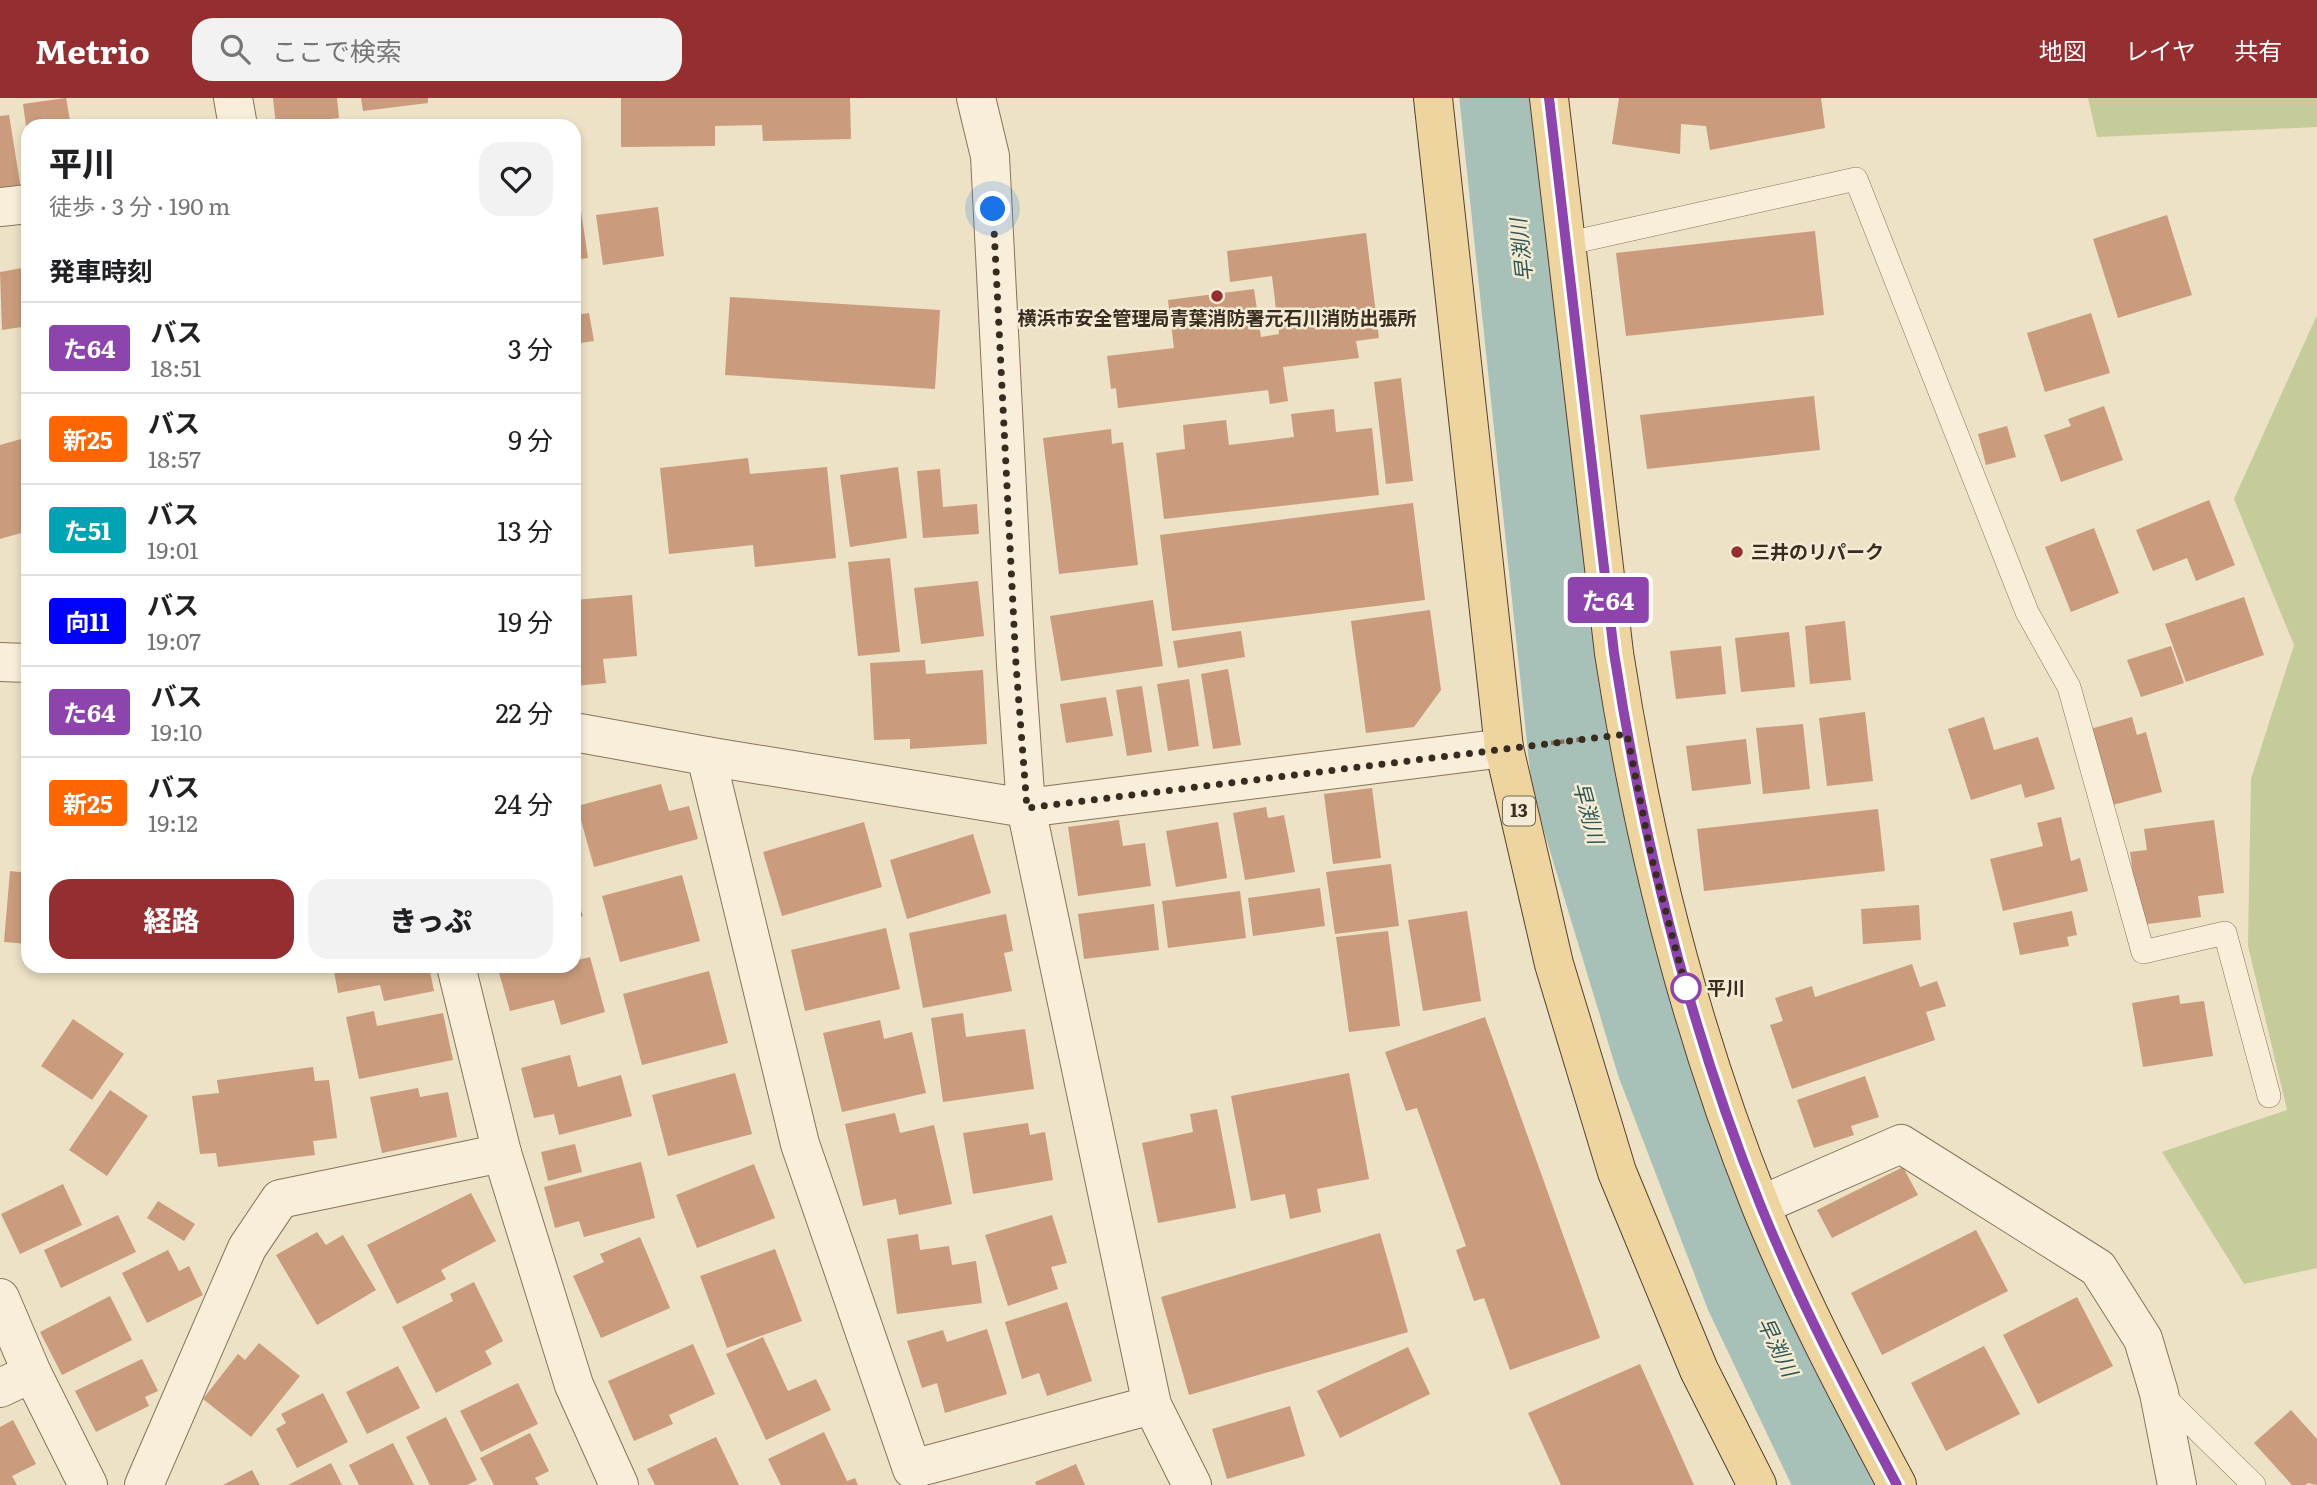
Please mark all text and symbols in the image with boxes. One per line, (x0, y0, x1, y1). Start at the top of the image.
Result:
search box (192, 18, 682, 81)
text: Metrio (35, 25, 150, 74)
icon: search (216, 30, 254, 68)
text: ここで検索 (272, 30, 402, 69)
text: 地図 (2039, 32, 2087, 67)
text: レイヤ (2125, 32, 2196, 67)
text: 共有 (2234, 32, 2282, 67)
text: 平川 (49, 137, 115, 186)
button: heart (479, 142, 553, 216)
text: 徒歩 · 3 分 · 190 m (49, 188, 230, 222)
your location (975, 191, 1010, 226)
water label: 早渕川 (1501, 215, 1538, 283)
text: 発車時刻 (49, 250, 153, 289)
marker: 横浜市安全管理局青葉消防署元石川消防出張所 (1209, 288, 1225, 304)
place label: 横浜市安全管理局青葉消防署元石川消防出張所 (1017, 303, 1417, 331)
text: バス (151, 311, 203, 350)
text: 3 分 (508, 328, 553, 367)
text: た64 (63, 330, 116, 365)
text: 18:51 (151, 350, 201, 384)
text: バス (148, 402, 200, 441)
text: 9 分 (508, 419, 553, 458)
text: 新25 (63, 421, 113, 456)
text: 18:57 (148, 441, 201, 475)
text: バス (147, 493, 199, 532)
text: 13 分 (497, 510, 553, 549)
text: た51 (64, 512, 111, 547)
text: 19:01 (147, 532, 199, 566)
place label: 三井のリパーク (1751, 537, 1884, 565)
marker: 三井のリパーク (1729, 544, 1745, 560)
line badge: た64 (1568, 577, 1648, 623)
text: た64 (1582, 582, 1634, 617)
text: バス (147, 584, 199, 623)
text: 19 分 (498, 601, 553, 640)
text: 向11 (66, 603, 109, 638)
text: 19:07 (147, 623, 201, 657)
text: バス (151, 675, 203, 714)
text: 22 分 (495, 692, 553, 731)
text: た64 (63, 694, 116, 729)
text: 19:10 (151, 714, 202, 748)
text: バス (148, 766, 200, 805)
water label: 早渕川 (1567, 778, 1614, 849)
text: 24 分 (494, 783, 553, 822)
text: 新25 (63, 785, 113, 820)
road number: 13 (1503, 796, 1535, 826)
text: 19:12 (148, 805, 198, 839)
button: 経路 (49, 879, 294, 959)
button: きっぷ (308, 879, 553, 959)
marker: 平川 (1671, 973, 1701, 1003)
place label: 平川 (1707, 973, 1745, 1001)
water label: 早渕川 (1752, 1311, 1808, 1383)

